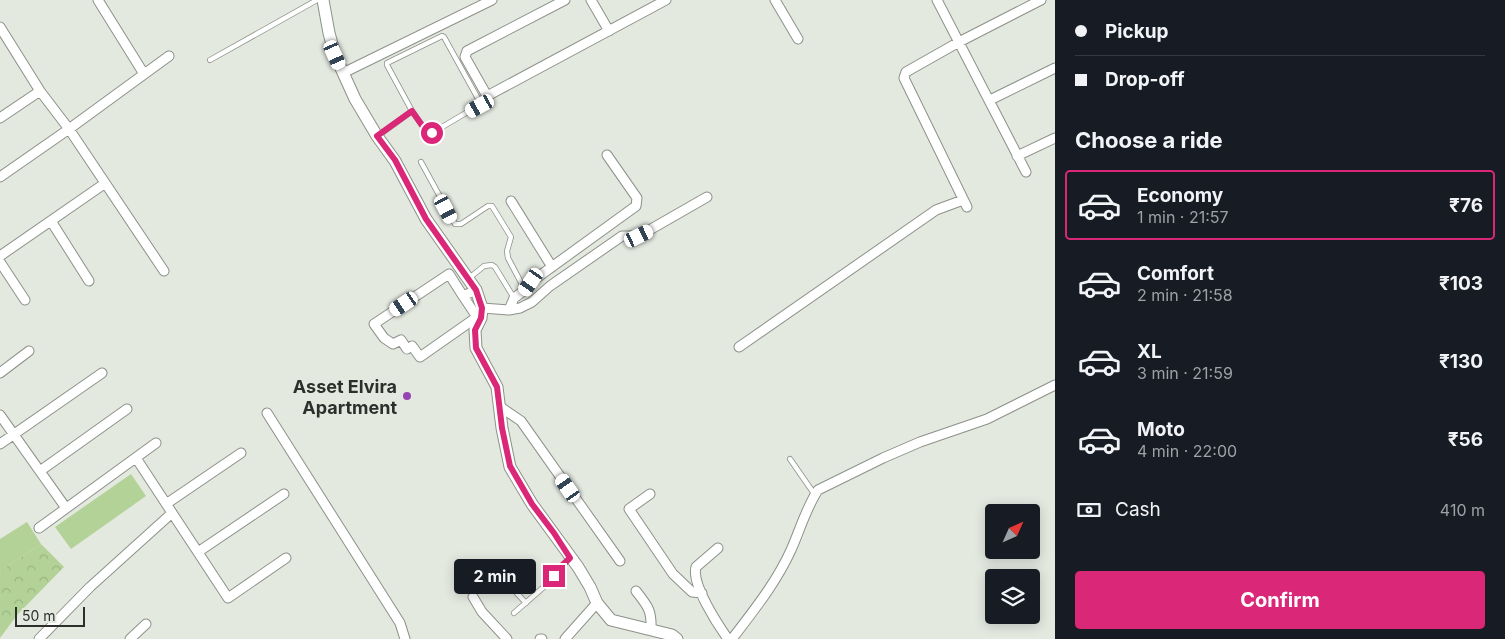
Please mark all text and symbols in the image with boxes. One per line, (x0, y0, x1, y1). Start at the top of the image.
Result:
text: Pickup (1105, 20, 1168, 43)
car (322, 38, 347, 72)
text: Drop-off (1105, 68, 1185, 91)
car (463, 92, 496, 120)
route start (421, 122, 443, 144)
text: Choose a ride (1075, 127, 1223, 153)
icon: car (1077, 183, 1122, 228)
text: Economy (1137, 184, 1223, 207)
car (432, 192, 459, 226)
text: ₹76 (1449, 194, 1483, 217)
text: 1 min · 21:57 (1137, 207, 1229, 227)
car (622, 223, 655, 249)
icon: car (1077, 261, 1122, 306)
text: Comfort (1137, 262, 1214, 285)
car (516, 265, 545, 299)
text: ₹103 (1439, 272, 1483, 295)
text: 2 min · 21:58 (1137, 285, 1233, 305)
car (387, 289, 420, 319)
icon: car (1077, 339, 1122, 384)
text: XL (1137, 340, 1162, 363)
text: ₹130 (1439, 350, 1483, 373)
text: 3 min · 21:59 (1137, 363, 1233, 383)
place label: Asset Elvira Apartment (293, 376, 397, 418)
marker: Asset Elvira Apartment (401, 390, 413, 402)
icon: car (1077, 417, 1122, 462)
text: Moto (1137, 418, 1185, 441)
text: ₹56 (1448, 428, 1483, 451)
text: 4 min · 22:00 (1137, 441, 1237, 461)
car (553, 471, 582, 505)
icon: cash (1075, 496, 1103, 524)
text: Cash (1115, 498, 1161, 521)
text: 410 m (1440, 500, 1485, 520)
north arrow (985, 504, 1040, 559)
map controls (985, 504, 1040, 624)
callout: 2 min (454, 558, 536, 594)
route end (543, 565, 565, 587)
text: 2 min (474, 566, 516, 586)
button: layers (985, 569, 1040, 624)
button: Confirm (1075, 571, 1485, 629)
scale bar (15, 604, 85, 627)
text: 50 m (22, 607, 56, 624)

